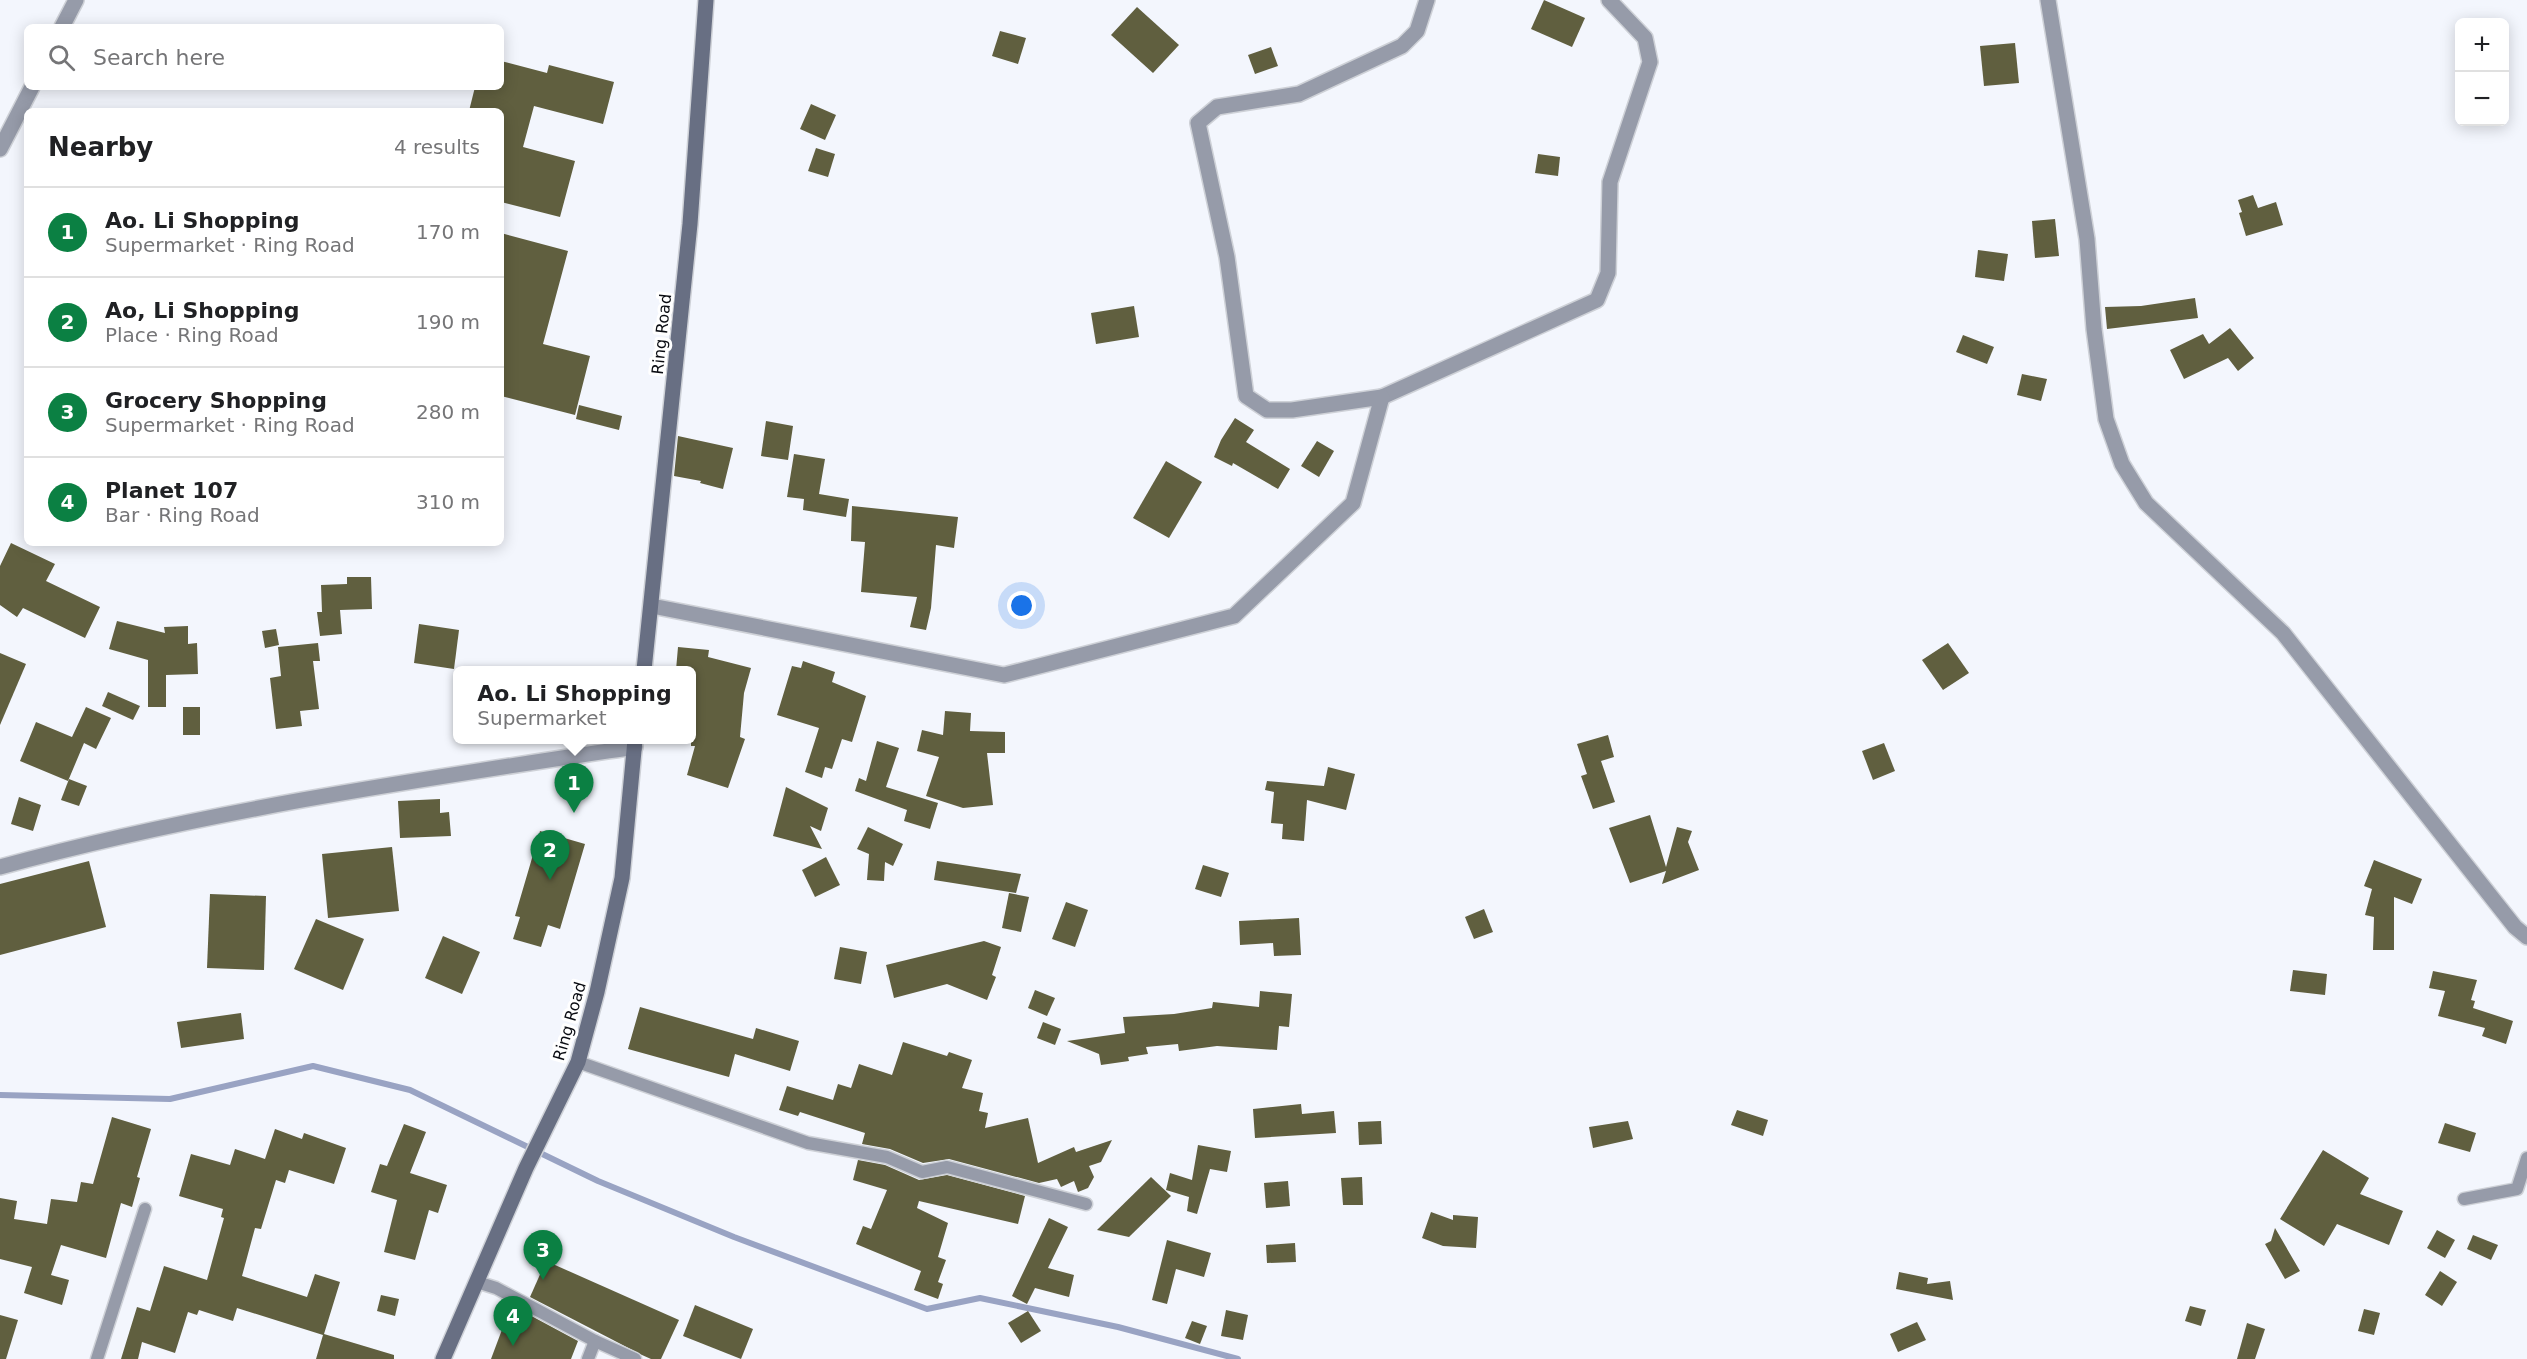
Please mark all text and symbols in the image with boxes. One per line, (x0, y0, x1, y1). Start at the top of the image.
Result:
map controls (2455, 18, 2509, 126)
button: + (2455, 18, 2509, 72)
search box (24, 24, 504, 90)
icon: search (45, 41, 78, 74)
text: Search here (93, 45, 225, 70)
button: − (2455, 72, 2509, 126)
text: Nearby (48, 132, 153, 162)
text: 4 results (394, 135, 480, 159)
text: Ao. Li Shopping (105, 208, 299, 233)
text: 1 (61, 220, 74, 244)
text: 170 m (416, 220, 480, 244)
text: Supermarket · Ring Road (105, 233, 355, 257)
street label: Ring Road (648, 293, 675, 375)
text: Ao, Li Shopping (105, 298, 299, 323)
text: 2 (61, 310, 74, 334)
text: 190 m (416, 310, 480, 334)
text: Place · Ring Road (105, 323, 279, 347)
text: Grocery Shopping (105, 388, 327, 413)
text: 3 (61, 400, 74, 424)
text: 280 m (416, 400, 480, 424)
text: Supermarket · Ring Road (105, 413, 355, 437)
text: Planet 107 (105, 478, 238, 503)
text: 4 (61, 490, 74, 514)
text: 310 m (416, 490, 480, 514)
text: Bar · Ring Road (105, 503, 260, 527)
your location (1007, 591, 1036, 620)
popup (453, 666, 696, 744)
text: Ao. Li Shopping (477, 681, 672, 706)
text: Supermarket (477, 706, 606, 730)
pin: 1 (554, 764, 594, 813)
pin: 2 (530, 830, 570, 880)
street label: Ring Road (549, 980, 590, 1063)
pin: 3 (524, 1230, 562, 1280)
pin: 4 (494, 1296, 532, 1346)

